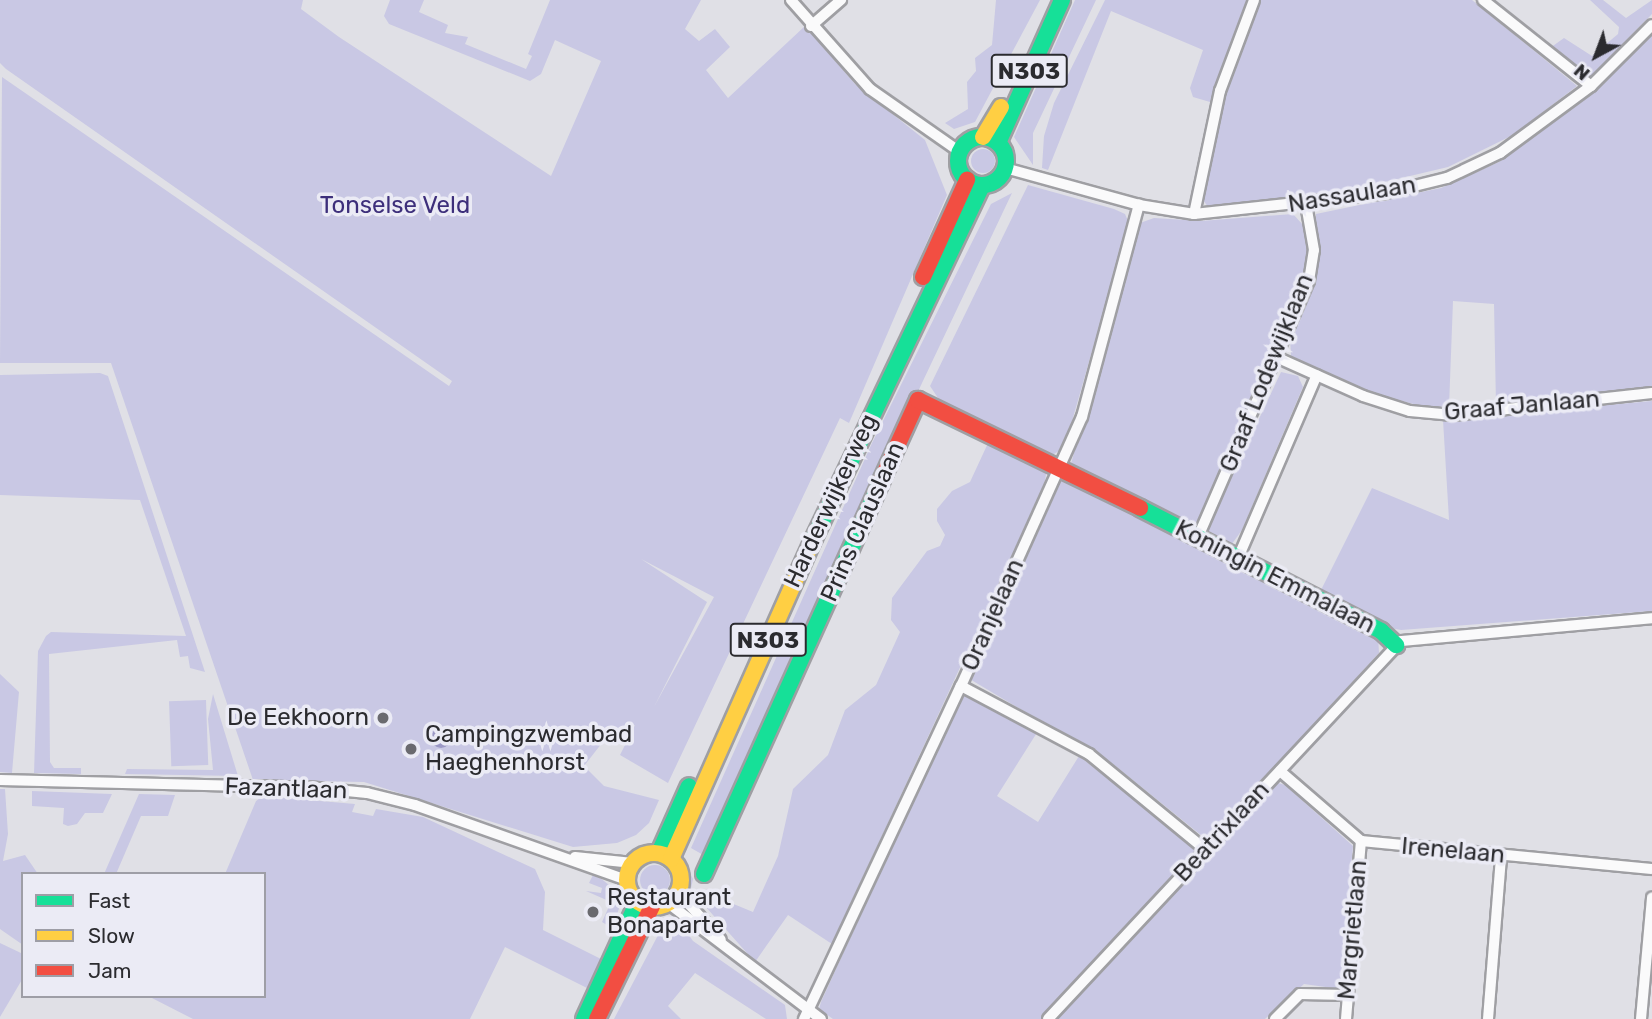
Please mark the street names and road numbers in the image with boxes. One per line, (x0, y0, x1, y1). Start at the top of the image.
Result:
road number: N303 (990, 52, 1068, 90)
street label: Nassaulaan (1286, 171, 1418, 219)
street label: Graaf Lodewijklaan (1214, 270, 1320, 476)
street label: Graaf Janlaan (1443, 385, 1601, 427)
street label: Harderwijkerweg (778, 410, 884, 592)
street label: Prins Clauslaan (815, 438, 911, 606)
street label: Koningin Emmalaan (1170, 514, 1380, 640)
street label: Oranjelaan (956, 555, 1030, 675)
road number: N303 (730, 620, 806, 660)
street label: Fazantlaan (224, 772, 348, 806)
street label: Beatrixlaan (1168, 776, 1276, 888)
street label: Irenelaan (1400, 832, 1506, 870)
street label: Margrietlaan (1333, 859, 1373, 1001)

